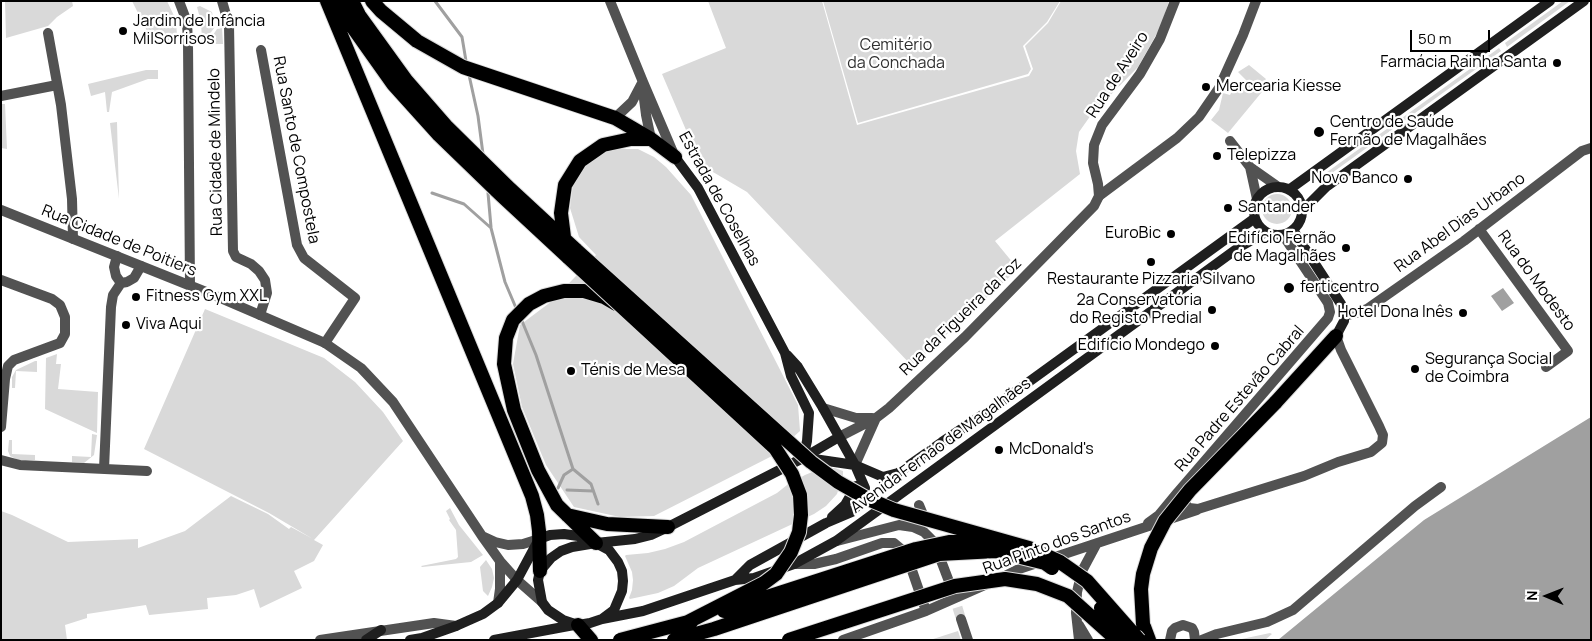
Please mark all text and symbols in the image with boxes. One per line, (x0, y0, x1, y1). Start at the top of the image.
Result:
place label: Jardim de Infância MilSorrisos (133, 12, 265, 50)
scale bar (1412, 20, 1492, 52)
marker: Jardim de Infância MilSorrisos (117, 25, 129, 37)
street label: Rua de Aveiro (1083, 28, 1153, 122)
text: 50 m (1418, 28, 1452, 49)
park label: Cemitério da Conchada (847, 36, 945, 74)
place label: Farmácia Rainha Santa (1380, 53, 1547, 73)
street label: Rua Santo de Compostela (268, 55, 324, 245)
marker: Farmácia Rainha Santa (1551, 57, 1563, 69)
street label: Rua Cidade de Mindelo (205, 68, 227, 236)
place label: Mercearia Kiesse (1216, 77, 1341, 97)
marker: Mercearia Kiesse (1200, 81, 1212, 93)
place label: Centro de Saúde Fernão de Magalhães (1330, 113, 1487, 151)
marker: Centro de Saúde Fernão de Magalhães (1312, 125, 1326, 139)
street label: Estrada de Coselhas (674, 128, 764, 270)
place label: Telepizza (1227, 146, 1296, 166)
marker: Telepizza (1211, 150, 1223, 162)
place label: Novo Banco (1311, 169, 1398, 189)
street label: Rua Abel Dias Urbano (1391, 169, 1529, 277)
marker: Novo Banco (1402, 173, 1414, 185)
place label: Santander (1238, 198, 1316, 218)
street label: Rua Cidade de Poitiers (39, 201, 199, 281)
marker: Santander (1222, 202, 1234, 214)
place label: EuroBic (1105, 224, 1161, 244)
street label: Rua do Modesto (1493, 227, 1579, 335)
marker: EuroBic (1165, 228, 1177, 240)
place label: Edifício Fernão de Magalhães (1228, 229, 1336, 267)
marker: Edifício Fernão de Magalhães (1340, 242, 1352, 254)
street label: Rua da Figueira da Foz (896, 254, 1026, 380)
marker: Restaurante Pizzaria Silvano (1145, 256, 1157, 268)
place label: Restaurante Pizzaria Silvano (1047, 270, 1255, 290)
place label: ferticentro (1300, 278, 1379, 298)
marker: ferticentro (1282, 281, 1296, 295)
place label: Fitness Gym XXL (146, 287, 267, 307)
marker: Fitness Gym XXL (130, 291, 142, 303)
place label: 2a Conservatória do Registo Predial (1070, 291, 1202, 329)
place label: Hotel Dona Inês (1337, 303, 1453, 323)
marker: 2a Conservatória do Registo Predial (1206, 304, 1218, 316)
marker: Hotel Dona Inês (1457, 307, 1469, 319)
place label: Viva Aqui (136, 315, 202, 335)
marker: Viva Aqui (120, 319, 132, 331)
street label: Rua Padre Estevão Cabral (1171, 322, 1309, 476)
place label: Edifício Mondego (1078, 336, 1205, 356)
marker: Edifício Mondego (1209, 340, 1221, 352)
place label: Segurança Social de Coimbra (1425, 350, 1552, 388)
place label: Ténis de Mesa (581, 361, 685, 381)
marker: Segurança Social de Coimbra (1409, 363, 1421, 375)
marker: Ténis de Mesa (565, 365, 577, 377)
street label: Avenida Fernão de Magalhães (847, 374, 1035, 518)
place label: McDonald's (1009, 440, 1094, 460)
marker: McDonald's (993, 444, 1005, 456)
street label: Rua Pinto dos Santos (980, 507, 1134, 579)
north arrow (1522, 571, 1572, 621)
text: N (1522, 591, 1541, 601)

